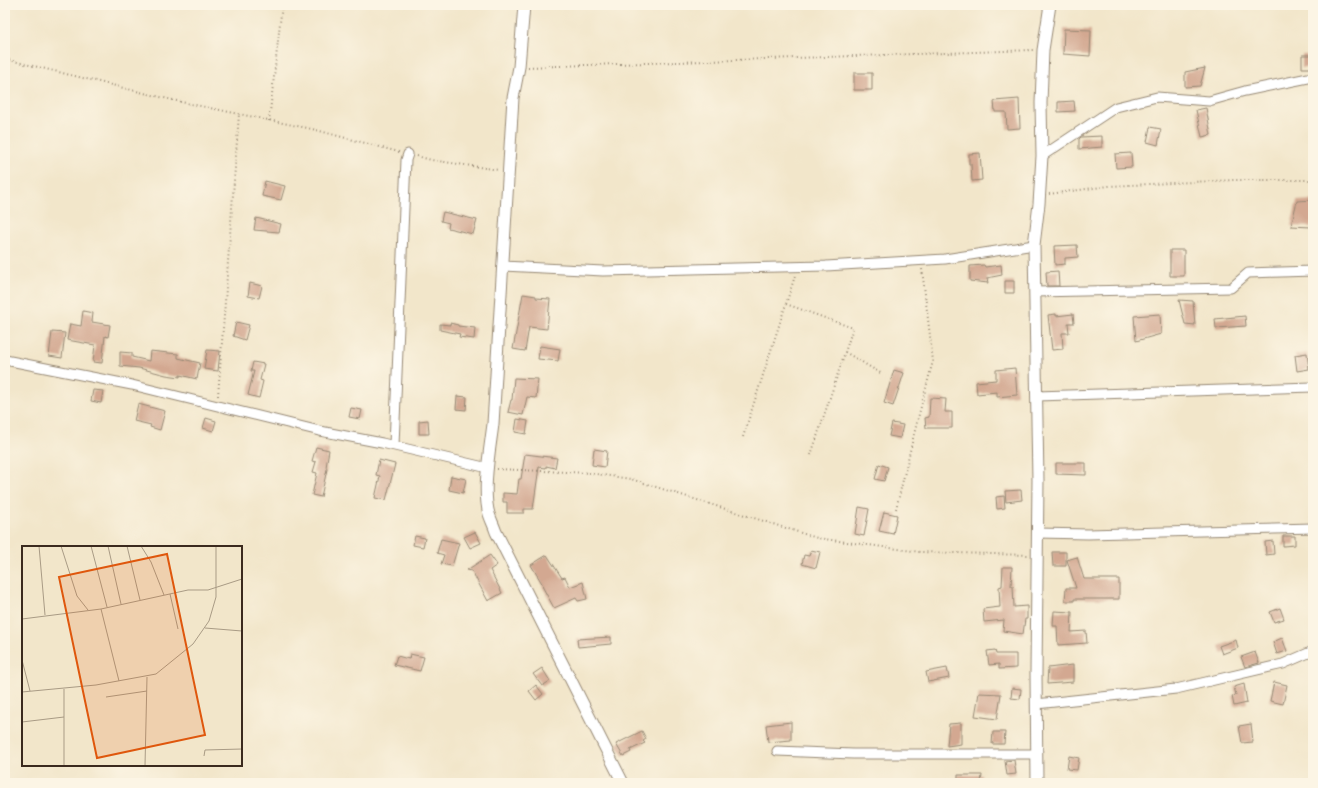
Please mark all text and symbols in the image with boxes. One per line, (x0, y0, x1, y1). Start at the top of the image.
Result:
inset map (22, 546, 242, 766)

